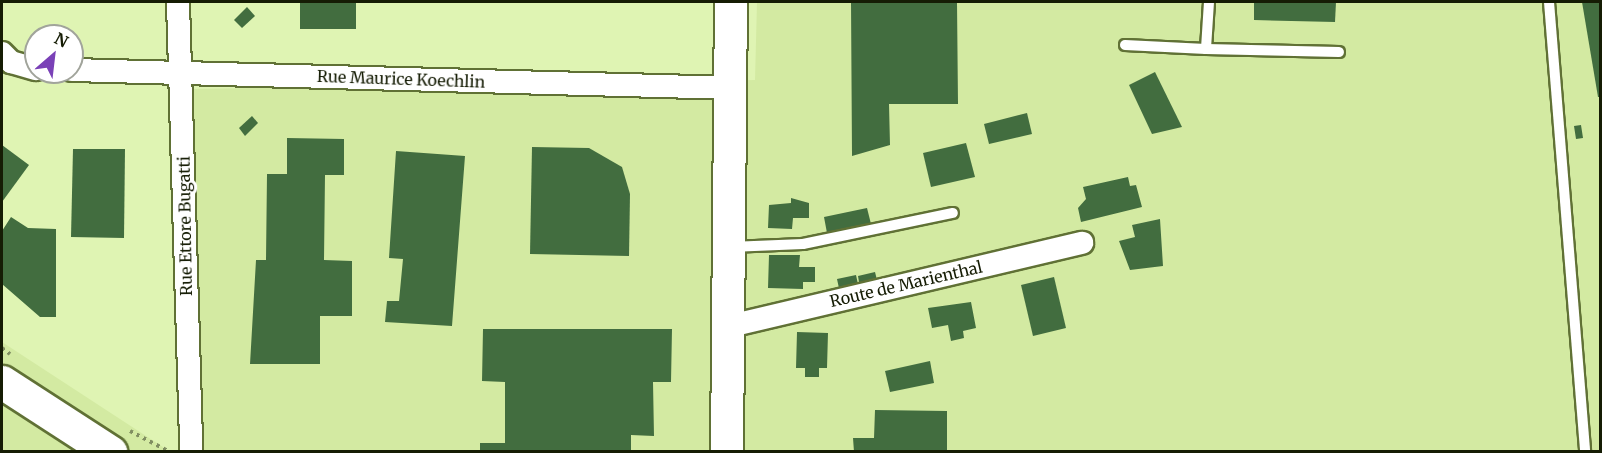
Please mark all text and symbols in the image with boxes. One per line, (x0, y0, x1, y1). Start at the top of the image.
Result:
north arrow (24, 24, 84, 84)
text: N (51, 28, 72, 52)
street label: Rue Maurice Koechlin (317, 66, 485, 92)
street label: Rue Ettore Bugatti (174, 156, 196, 296)
street label: Route de Marienthal (828, 257, 984, 311)

